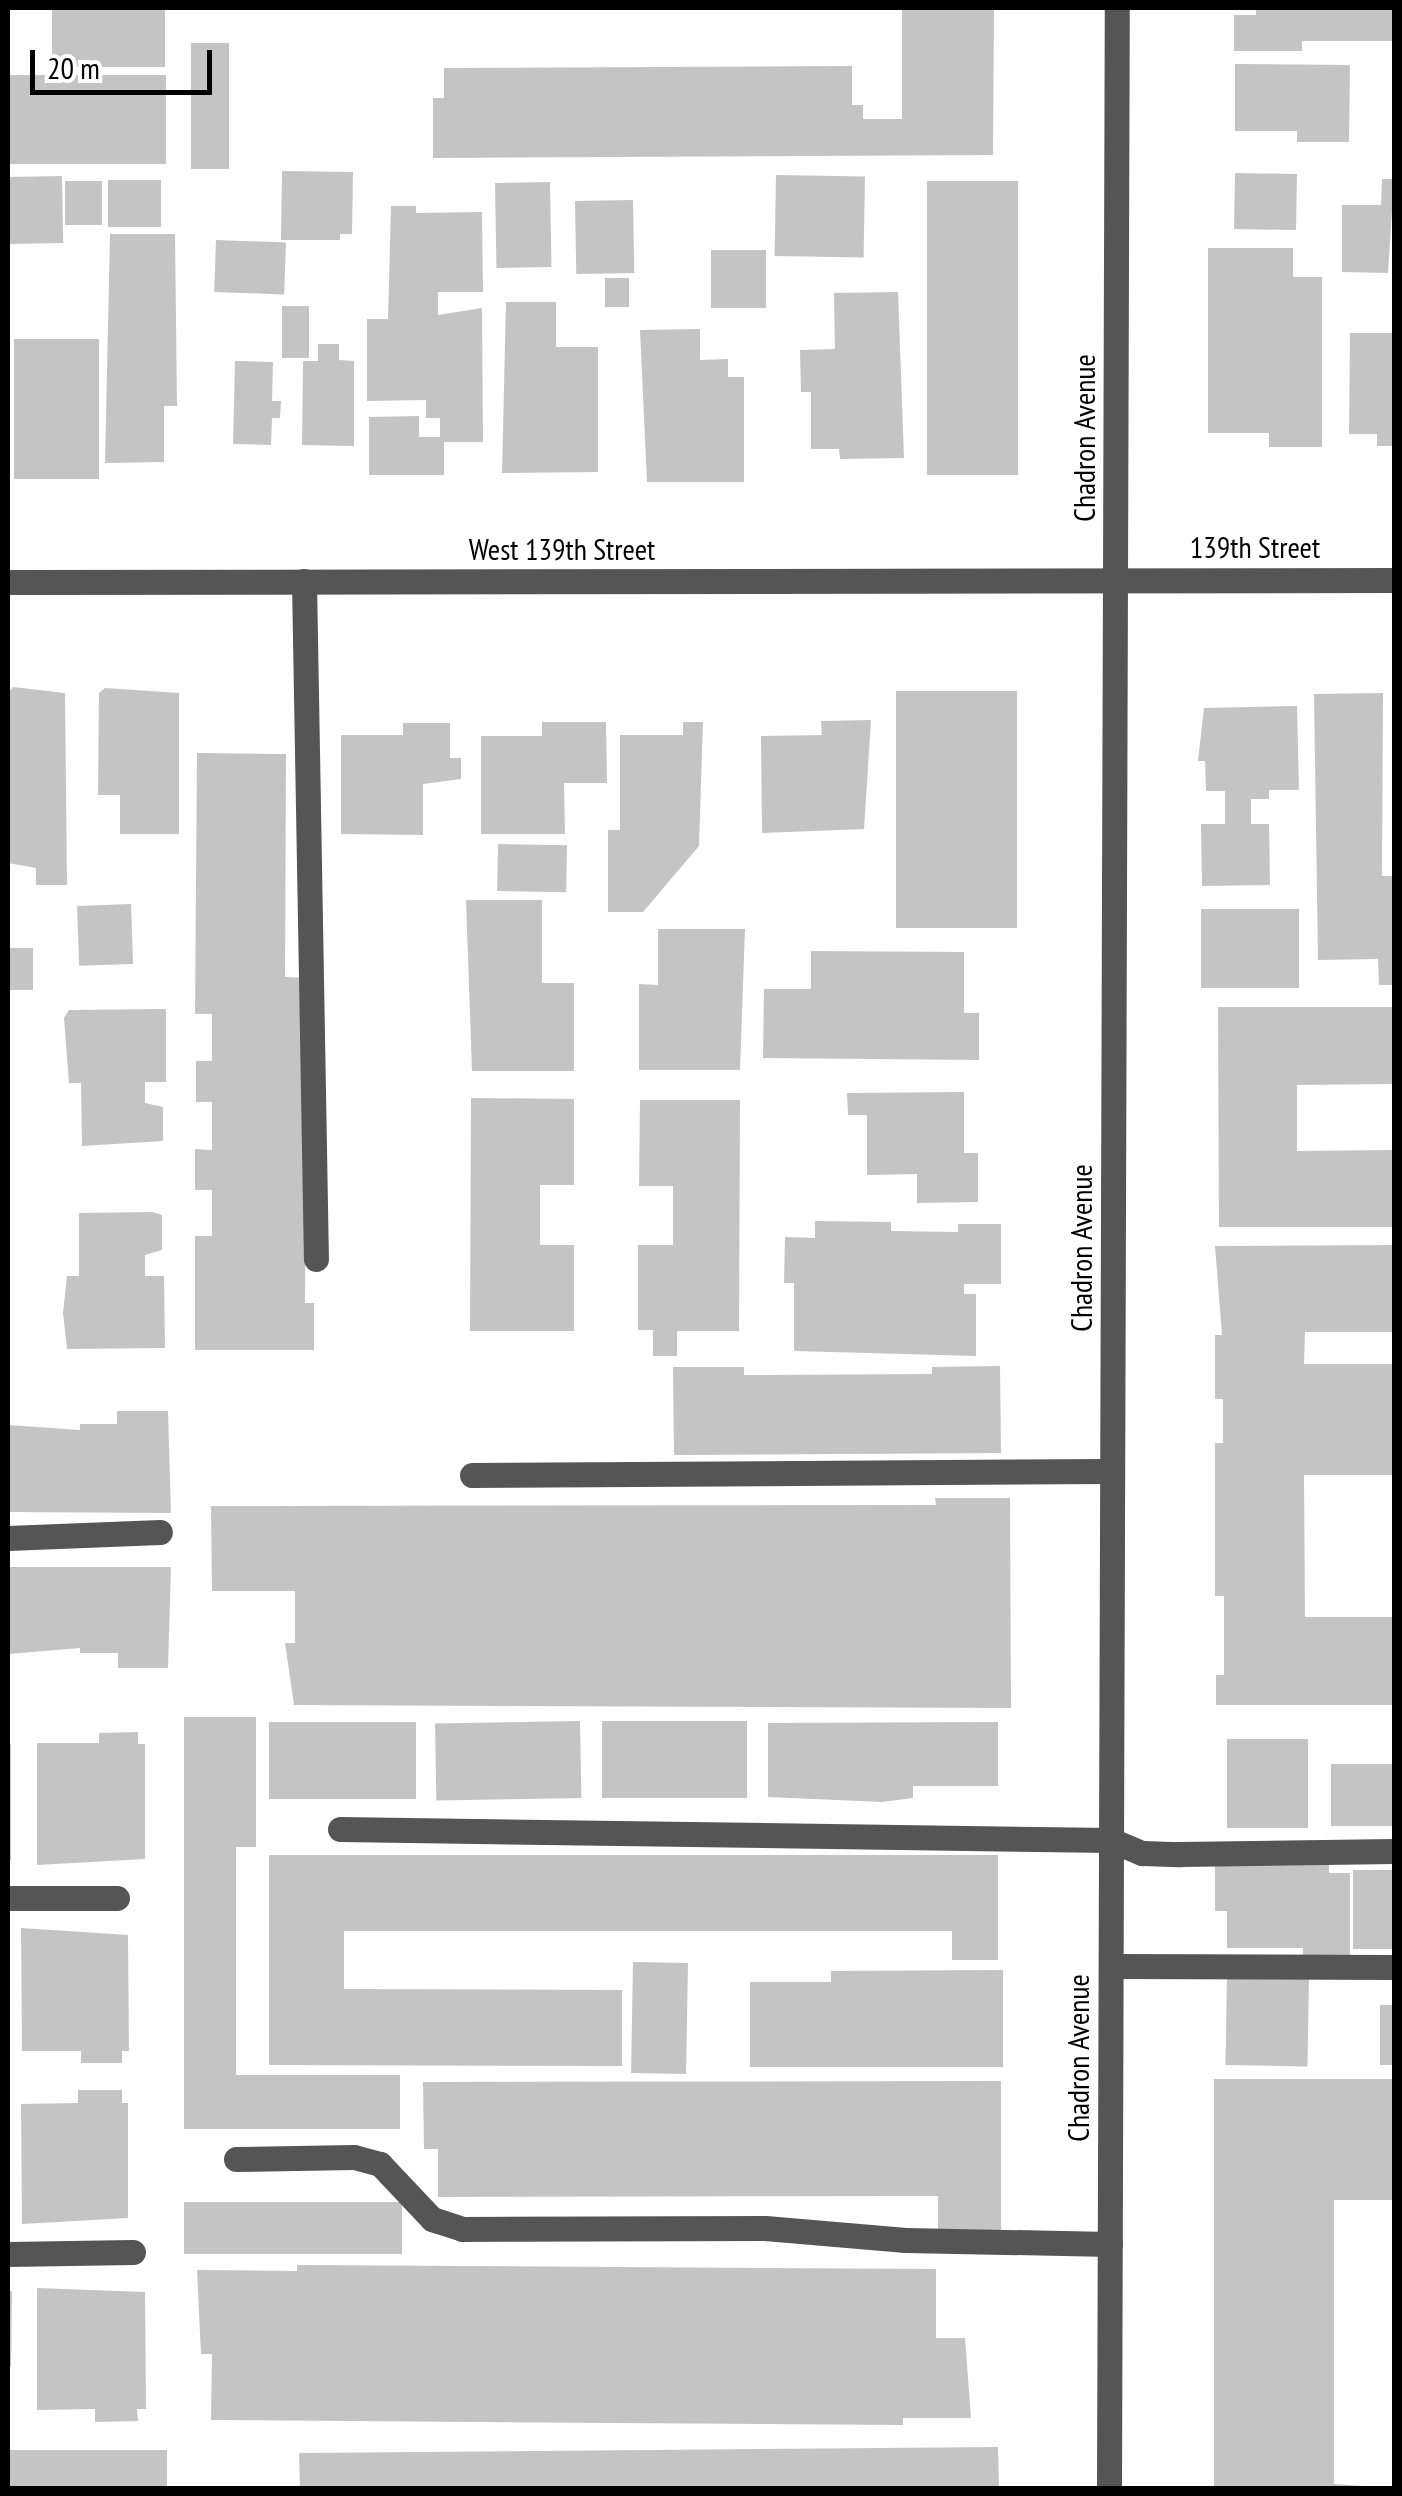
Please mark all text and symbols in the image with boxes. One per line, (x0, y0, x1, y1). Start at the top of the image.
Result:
scale bar (35, 30, 218, 92)
text: 20 m (47, 48, 100, 87)
street label: Chadron Avenue (1066, 354, 1102, 522)
street label: 139th Street (1190, 529, 1320, 565)
street label: West 139th Street (469, 531, 655, 567)
street label: Chadron Avenue (1063, 1164, 1099, 1332)
street label: Chadron Avenue (1060, 1974, 1096, 2142)

